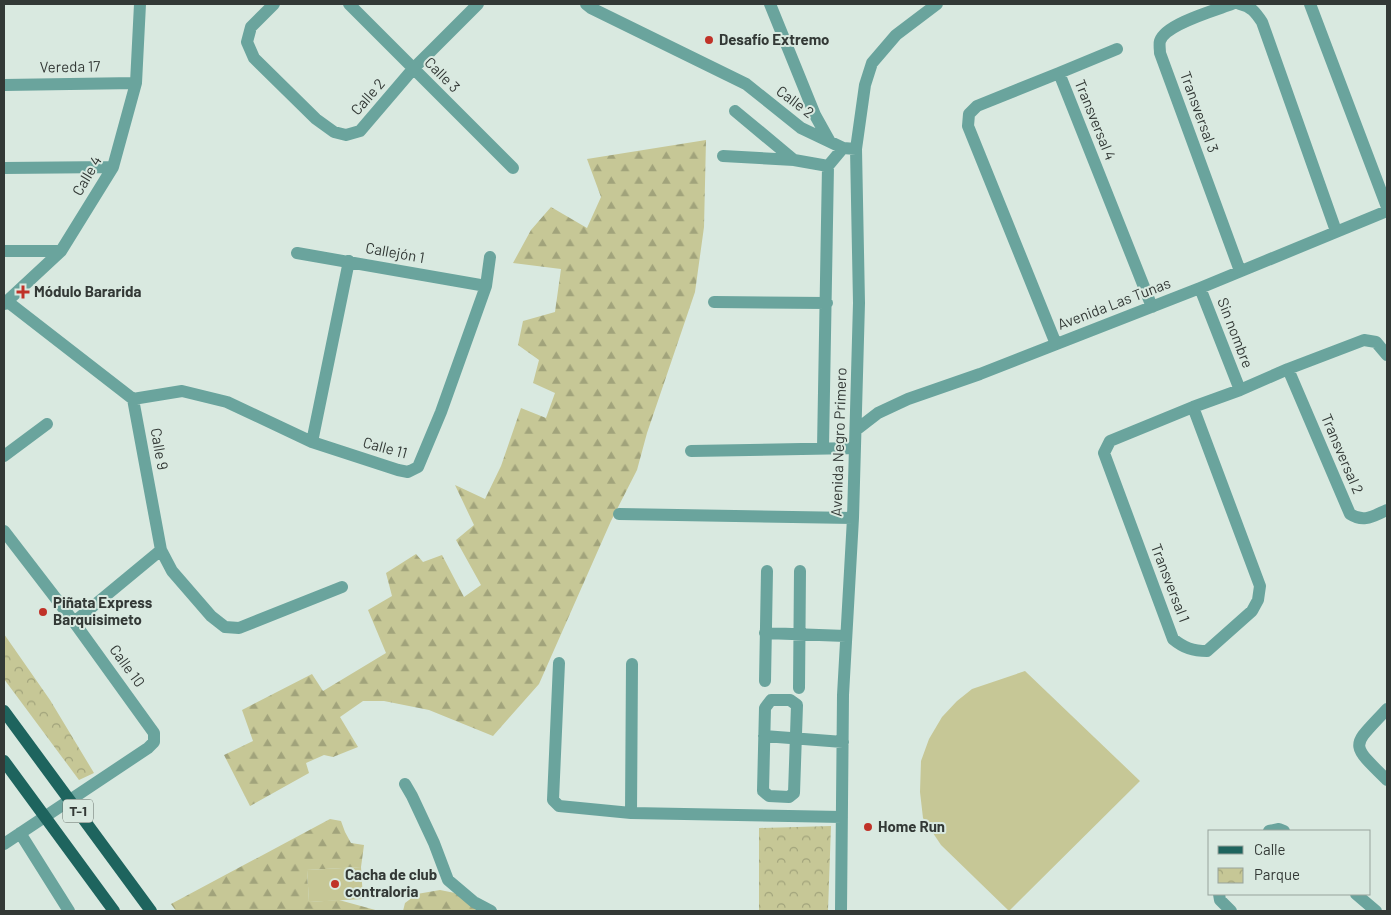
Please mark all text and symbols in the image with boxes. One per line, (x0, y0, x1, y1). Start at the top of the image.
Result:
place label: Desafío Extremo (719, 30, 829, 48)
marker: Desafío Extremo (703, 34, 715, 46)
street label: Calle 3 (421, 53, 464, 96)
street label: Vereda 17 (39, 56, 100, 76)
street label: Transversal 3 (1177, 69, 1223, 155)
street label: Calle 2 (346, 74, 388, 118)
street label: Transversal 4 (1072, 77, 1120, 163)
street label: Calle 2 (773, 81, 818, 121)
street label: Calle 4 (68, 152, 105, 199)
street label: Callejón 1 (364, 238, 426, 266)
street label: Avenida Las Tunas (1055, 273, 1173, 333)
place label: Módulo Bararida (34, 282, 141, 300)
marker: Módulo Bararida (16, 285, 30, 299)
street label: Sin nombre (1214, 295, 1258, 370)
street label: Avenida Negro Primero (826, 367, 850, 517)
street label: Transversal 2 (1318, 411, 1368, 496)
street label: Calle 9 (147, 426, 173, 471)
street label: Calle 11 (361, 433, 409, 462)
street label: Transversal 1 (1148, 541, 1194, 624)
place label: Piñata Express Barquisimeto (53, 593, 153, 628)
marker: Piñata Express Barquisimeto (37, 606, 49, 618)
street label: Calle 10 (106, 641, 149, 690)
road number: T-1 (63, 799, 93, 822)
place label: Home Run (878, 817, 945, 835)
marker: Home Run (862, 821, 874, 833)
legend (1208, 830, 1371, 895)
text: Calle (1254, 840, 1286, 858)
place label: Cacha de club contraloria (345, 865, 437, 900)
text: Parque (1254, 865, 1300, 883)
marker: Cacha de club contraloria (329, 878, 341, 890)

